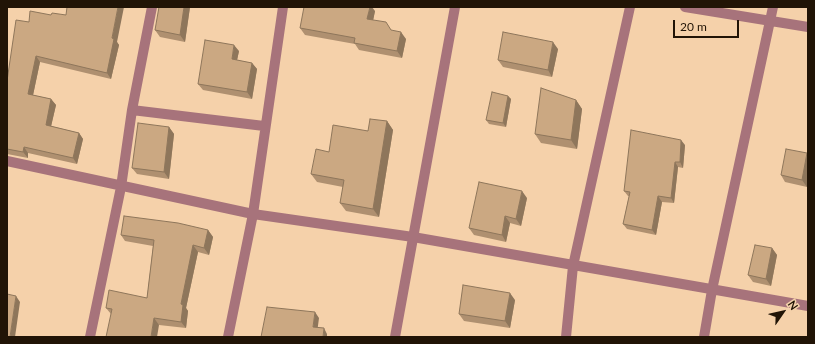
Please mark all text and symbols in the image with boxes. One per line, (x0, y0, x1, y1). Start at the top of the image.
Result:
scale bar (675, 12, 741, 38)
text: 20 m (680, 19, 707, 34)
north arrow (763, 292, 803, 332)
text: N (786, 298, 801, 312)

